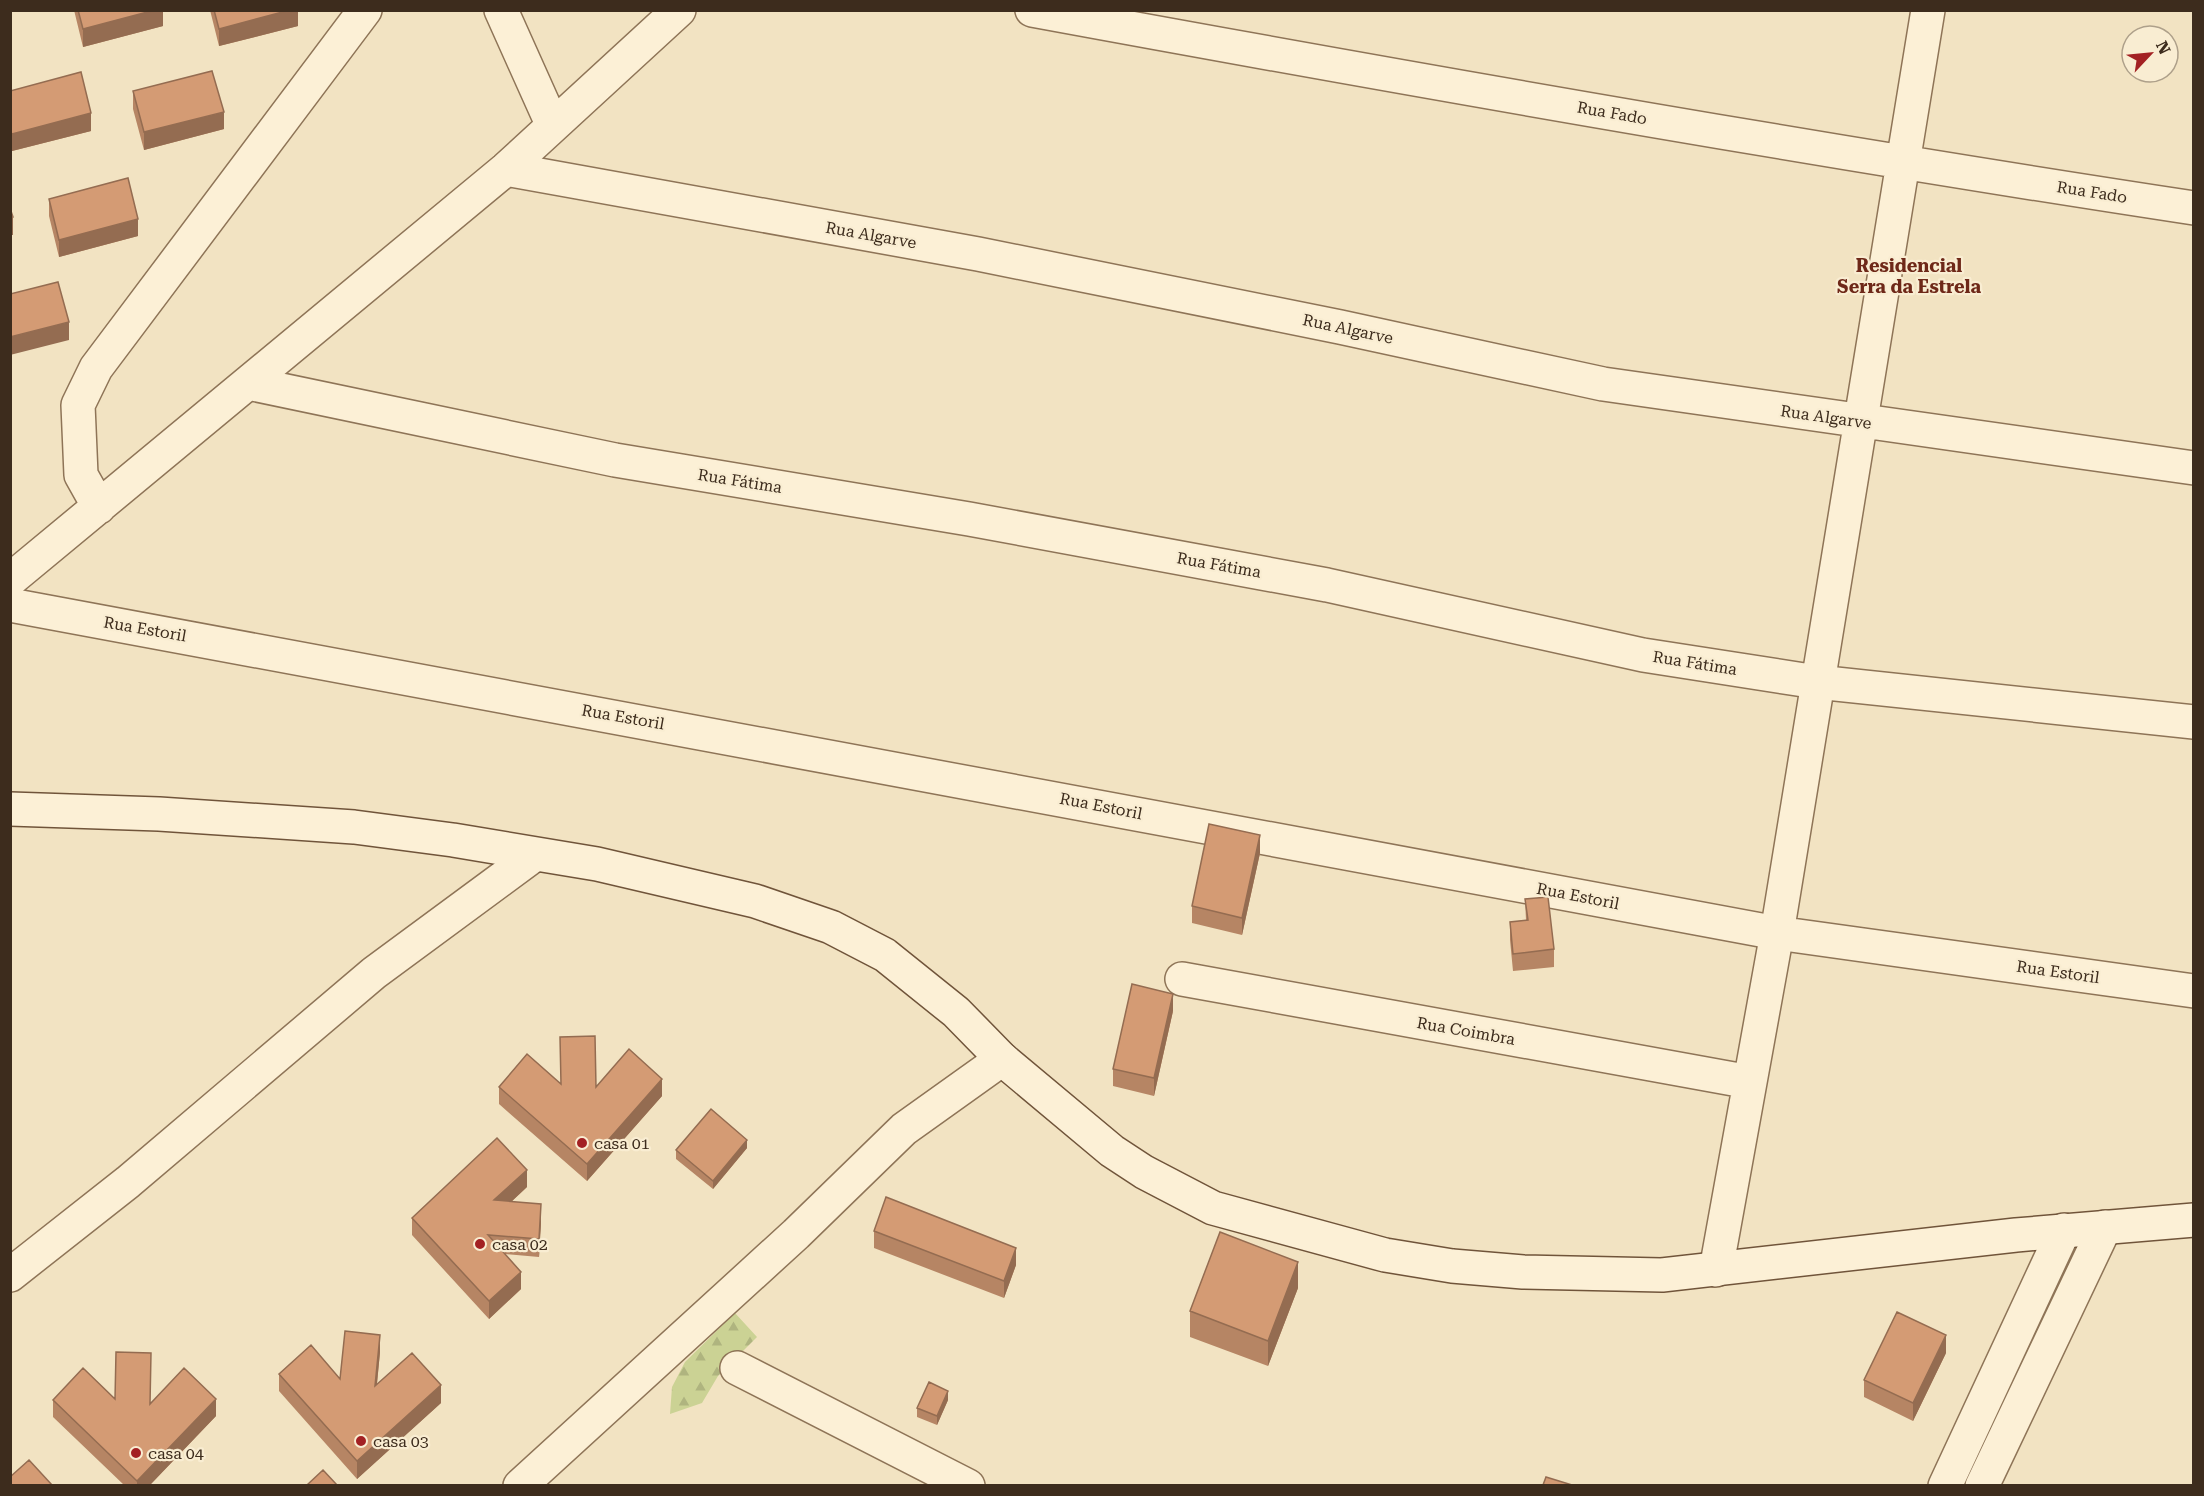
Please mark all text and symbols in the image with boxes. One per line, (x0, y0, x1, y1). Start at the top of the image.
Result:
north arrow (2120, 24, 2180, 84)
text: N (2152, 38, 2174, 57)
street label: Rua Fado (1575, 97, 1649, 129)
street label: Rua Fado (2055, 177, 2129, 207)
street label: Rua Algarve (824, 218, 918, 252)
district label: Residencial Serra da Estrela (1837, 255, 1981, 297)
street label: Rua Algarve (1301, 310, 1395, 348)
street label: Rua Algarve (1779, 401, 1873, 433)
street label: Rua Fátima (696, 465, 784, 497)
street label: Rua Fátima (1175, 548, 1263, 582)
street label: Rua Estoril (102, 612, 188, 646)
street label: Rua Fátima (1651, 647, 1739, 679)
street label: Rua Estoril (580, 700, 666, 734)
street label: Rua Estoril (1058, 789, 1144, 823)
street label: Rua Estoril (1535, 879, 1621, 913)
street label: Rua Estoril (2015, 957, 2101, 987)
street label: Rua Coimbra (1415, 1013, 1517, 1049)
place label: casa 01 (594, 1134, 650, 1153)
marker: casa 01 (575, 1136, 589, 1150)
place label: casa 02 (492, 1235, 548, 1254)
marker: casa 02 (473, 1237, 487, 1251)
place label: casa 03 (373, 1432, 429, 1451)
marker: casa 03 (354, 1434, 368, 1448)
place label: casa 04 (148, 1444, 204, 1463)
marker: casa 04 (129, 1446, 143, 1460)

